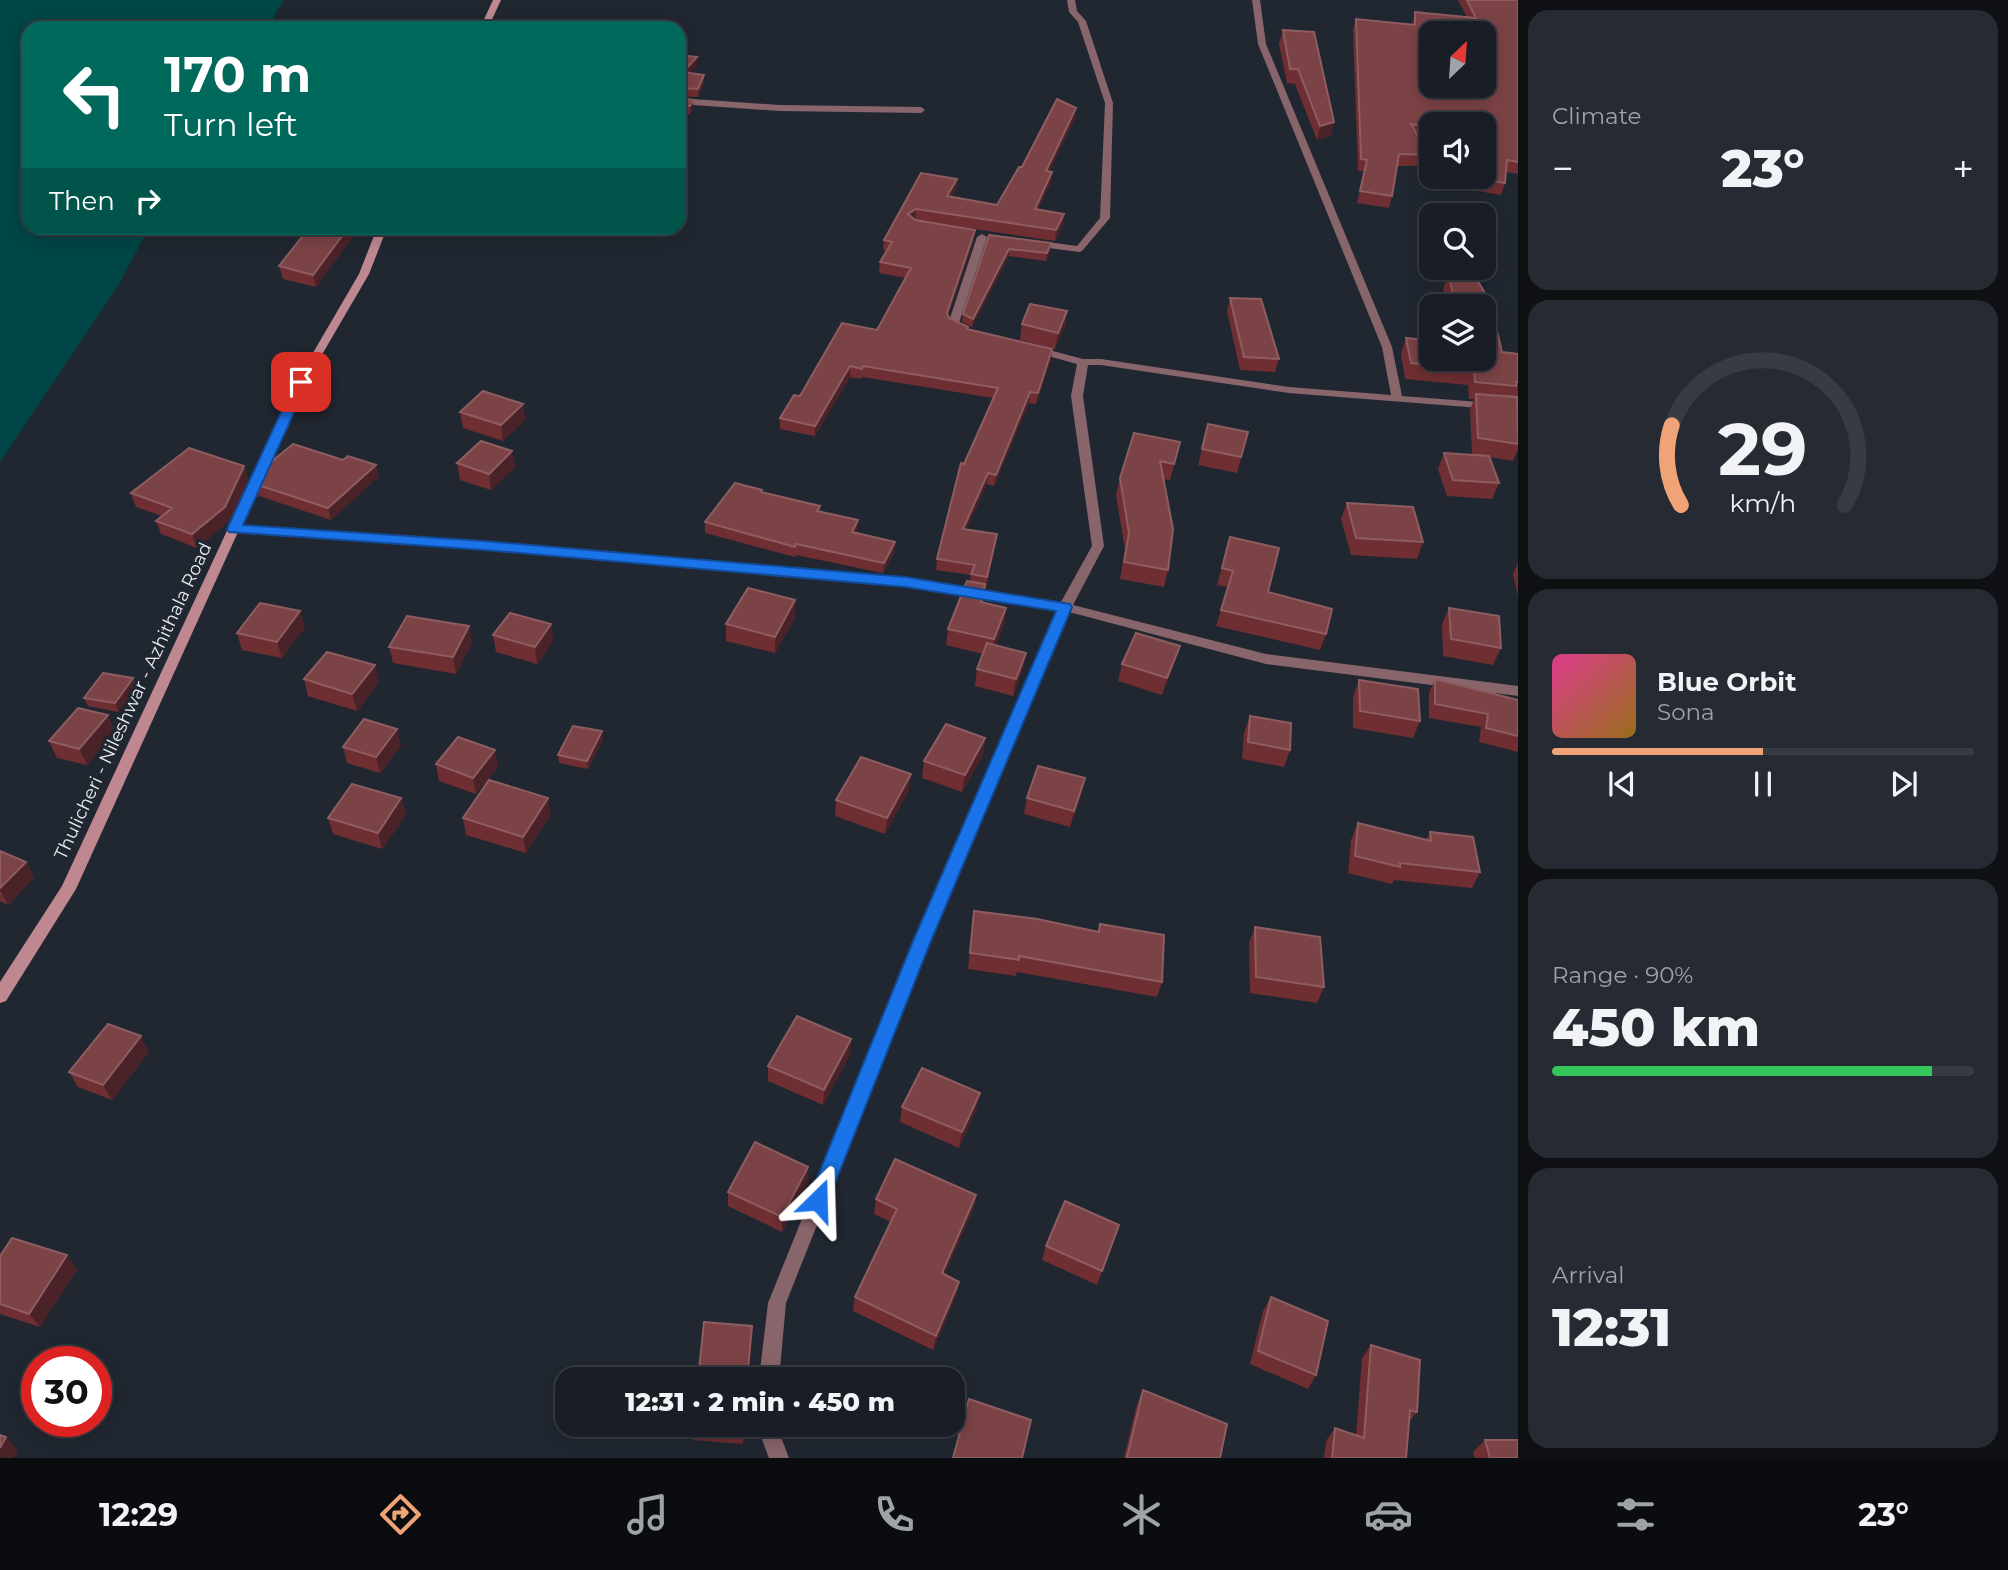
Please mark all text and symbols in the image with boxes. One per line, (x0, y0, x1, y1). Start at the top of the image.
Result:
north arrow (1419, 21, 1496, 98)
map controls (1419, 21, 1496, 371)
text: 170 m (164, 45, 311, 104)
icon: left (49, 49, 140, 140)
text: Climate (1552, 102, 1641, 130)
text: Turn left (164, 105, 298, 144)
button: sound (1419, 112, 1496, 189)
text: 23° (1721, 137, 1805, 200)
text: − (1552, 145, 1574, 192)
text: + (1952, 145, 1974, 192)
icon: right (129, 182, 167, 220)
text: Then (49, 185, 115, 217)
button: search (1419, 203, 1496, 280)
button: layers (1419, 294, 1496, 371)
pin (271, 352, 331, 412)
icon: arrive (282, 363, 320, 401)
text: 29 (1718, 406, 1808, 494)
text: km/h (1730, 488, 1796, 518)
street label: Thulicheri - Nileshwar - Azhithala Road (50, 539, 216, 863)
text: Blue Orbit (1657, 666, 1796, 698)
text: Sona (1657, 698, 1715, 726)
icon: previous (1603, 765, 1641, 803)
icon: pause (1744, 765, 1782, 803)
icon: next (1885, 765, 1923, 803)
text: Range · 90% (1552, 961, 1693, 989)
text: 450 km (1552, 996, 1760, 1059)
position arrow (781, 1163, 855, 1237)
text: Arrival (1552, 1261, 1625, 1289)
text: 12:31 (1552, 1296, 1671, 1359)
speed limit sign: 30 (21, 1346, 112, 1437)
text: 12:31 · 2 min · 450 m (625, 1386, 895, 1418)
icon: directions (376, 1490, 425, 1539)
icon: music (623, 1490, 672, 1539)
icon: phone (870, 1490, 919, 1539)
icon: climate (1117, 1490, 1166, 1539)
icon: car (1364, 1490, 1413, 1539)
icon: filters (1611, 1490, 1660, 1539)
text: 12:29 (99, 1495, 178, 1534)
text: 23° (1858, 1495, 1909, 1534)

